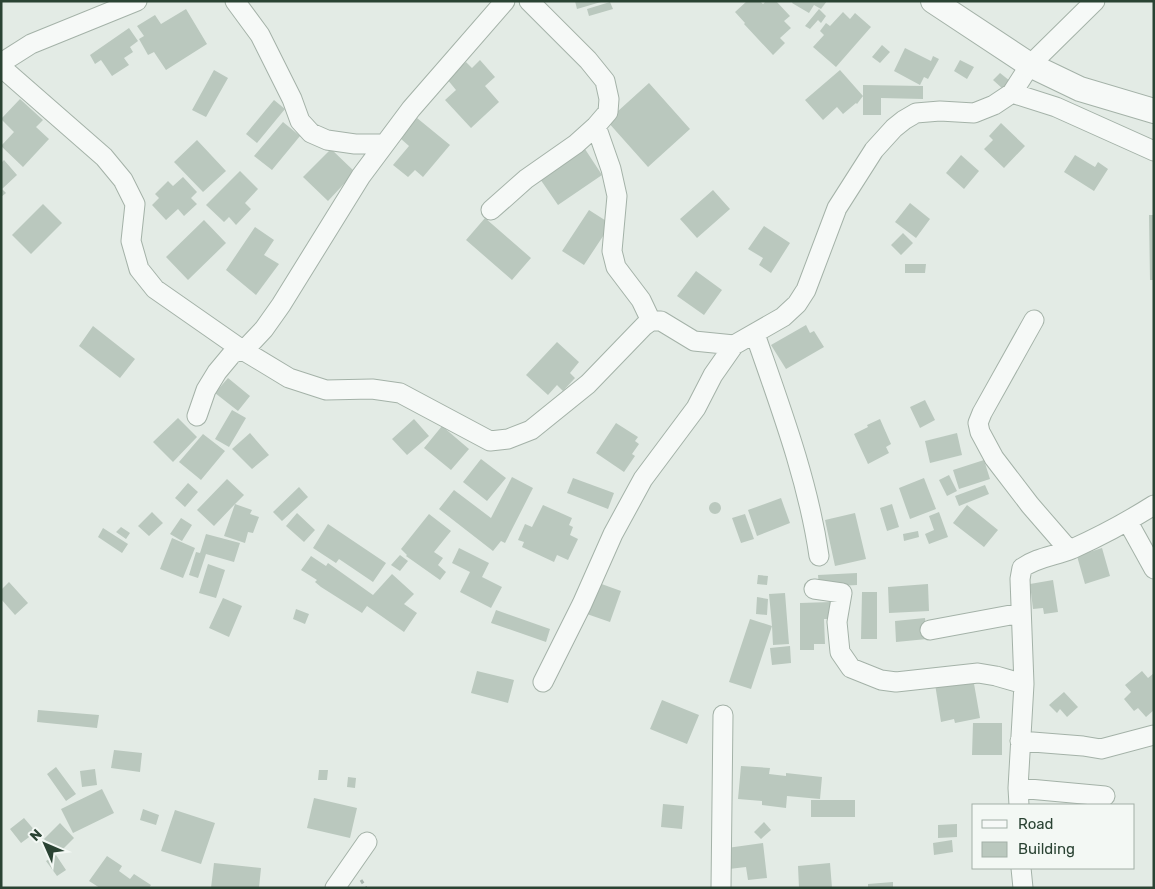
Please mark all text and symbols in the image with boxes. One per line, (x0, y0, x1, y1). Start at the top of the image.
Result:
legend (972, 804, 1135, 869)
text: Road (1018, 815, 1054, 833)
north arrow (20, 819, 70, 869)
text: N (27, 826, 46, 845)
text: Building (1018, 840, 1075, 858)

